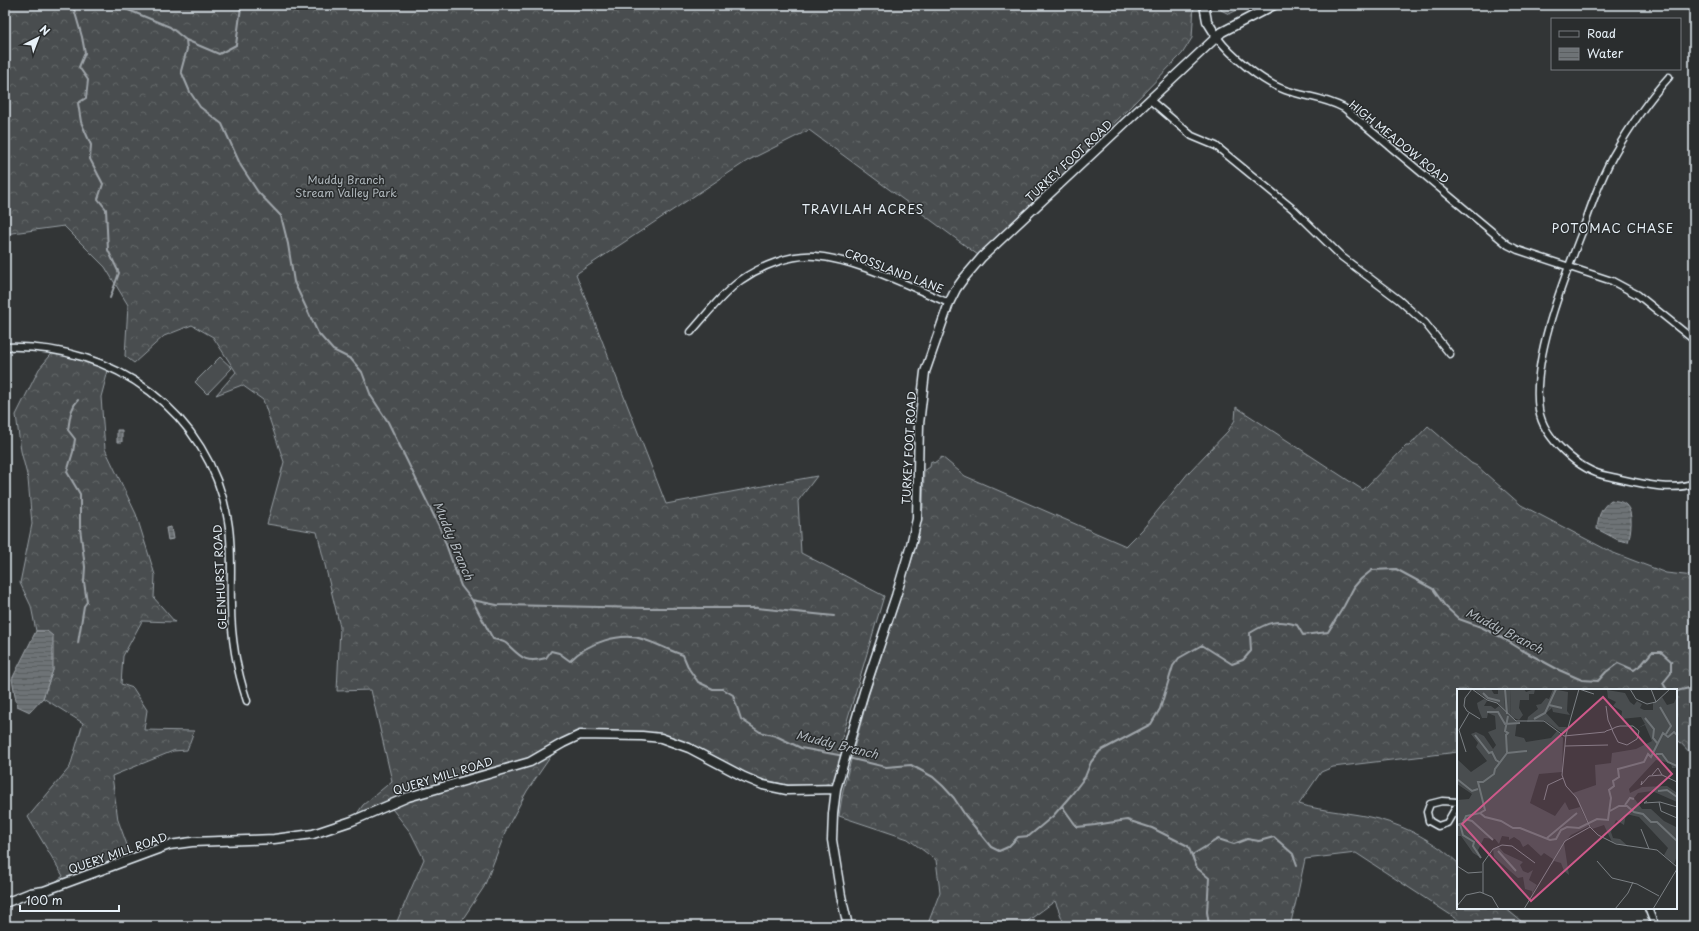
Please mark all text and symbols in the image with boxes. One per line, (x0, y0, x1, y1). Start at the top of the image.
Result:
north arrow (18, 18, 58, 58)
legend (1551, 18, 1681, 70)
text: N (36, 21, 54, 40)
text: Road (1587, 24, 1616, 42)
text: Water (1587, 44, 1624, 62)
street label: HIGH MEADOW ROAD (1346, 96, 1453, 187)
street label: TURKEY FOOT ROAD (1021, 116, 1116, 206)
park label: Muddy Branch Stream Valley Park (295, 171, 397, 201)
district label: TRAVILAH ACRES (802, 200, 924, 218)
district label: POTOMAC CHASE (1552, 219, 1674, 237)
street label: CROSSLAND LANE (842, 244, 946, 297)
street label: TURKEY FOOT ROAD (897, 391, 920, 505)
water label: Muddy Branch (429, 498, 479, 584)
street label: GLENHURST ROAD (208, 524, 231, 630)
water label: Muddy Branch (1463, 603, 1547, 658)
inset map (1457, 689, 1677, 909)
water label: Muddy Branch (794, 725, 881, 763)
street label: QUERY MILL ROAD (391, 752, 495, 799)
street label: QUERY MILL ROAD (66, 828, 170, 877)
scale bar (20, 887, 119, 913)
text: 100 m (26, 891, 63, 909)

